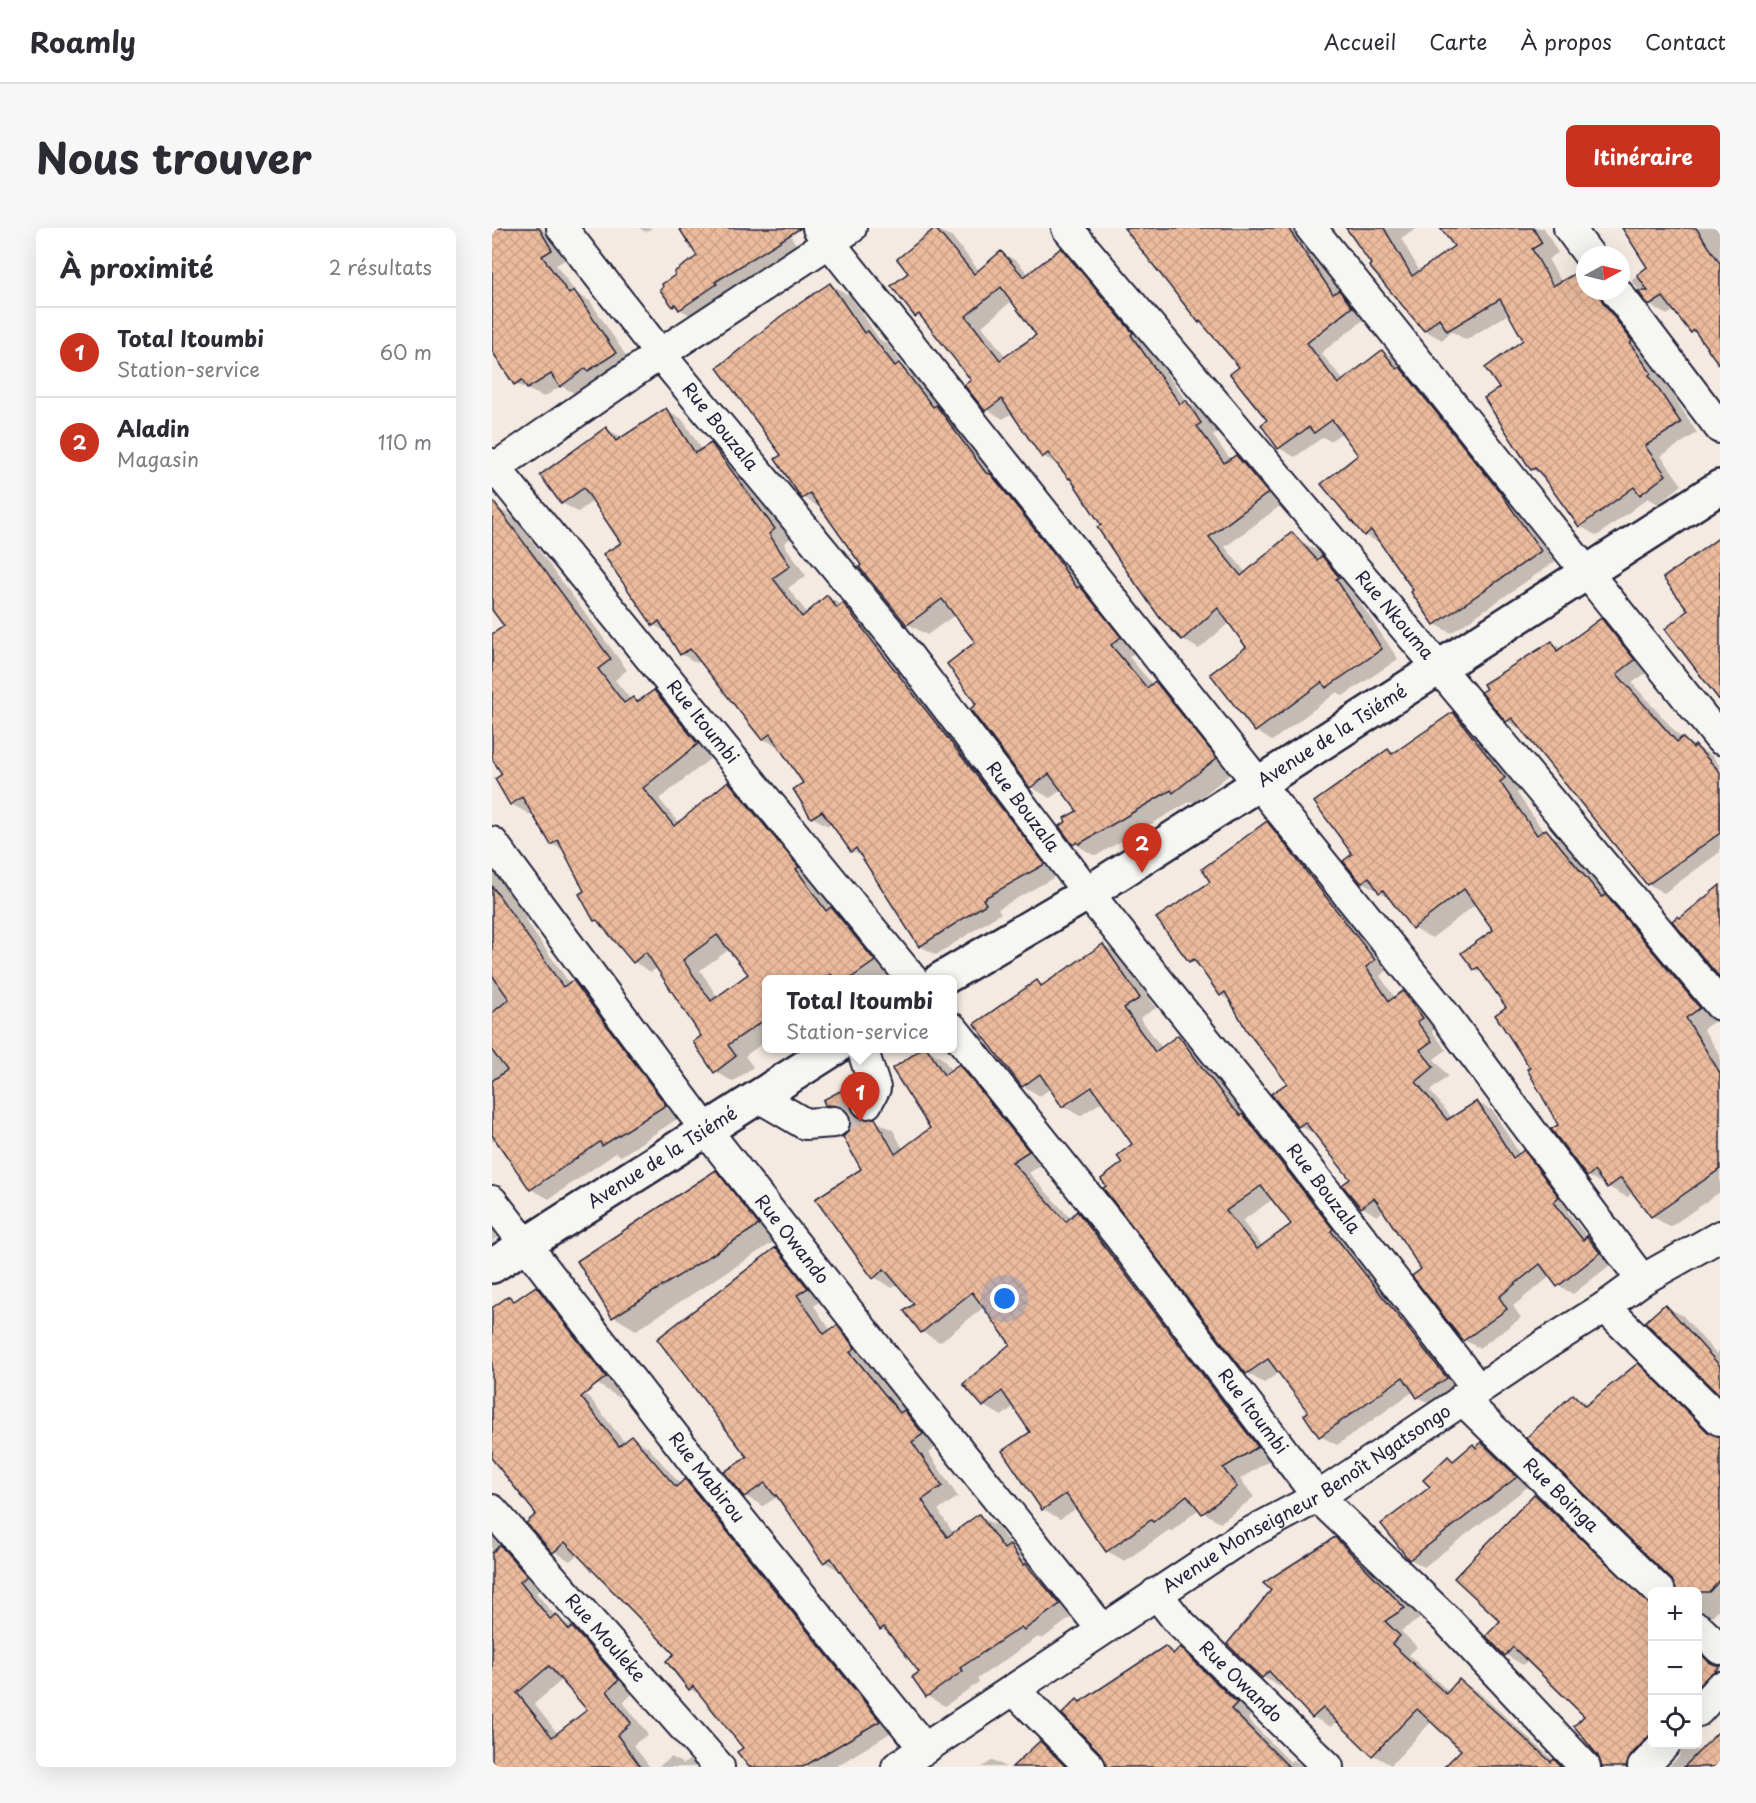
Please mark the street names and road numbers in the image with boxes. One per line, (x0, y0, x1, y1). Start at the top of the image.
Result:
street label: Rue Bouzala (677, 376, 766, 476)
street label: Rue Nkouma (1350, 564, 1442, 665)
street label: Rue Itoumbi (661, 673, 746, 769)
street label: Avenue de la Tsiémé (1251, 677, 1412, 793)
street label: Rue Bouzala (981, 755, 1068, 858)
street label: Avenue de la Tsiémé (582, 1099, 742, 1214)
street label: Rue Bouzala (1281, 1137, 1369, 1239)
street label: Rue Owando (749, 1188, 837, 1289)
street label: Rue Itoumbi (1212, 1362, 1296, 1459)
street label: Avenue Monseigneur Benoît Ngatsongo (1156, 1397, 1456, 1599)
street label: Rue Mabirou (663, 1425, 752, 1528)
street label: Rue Boinga (1518, 1451, 1607, 1538)
street label: Rue Mouleke (560, 1587, 653, 1688)
street label: Rue Owando (1194, 1634, 1289, 1728)

